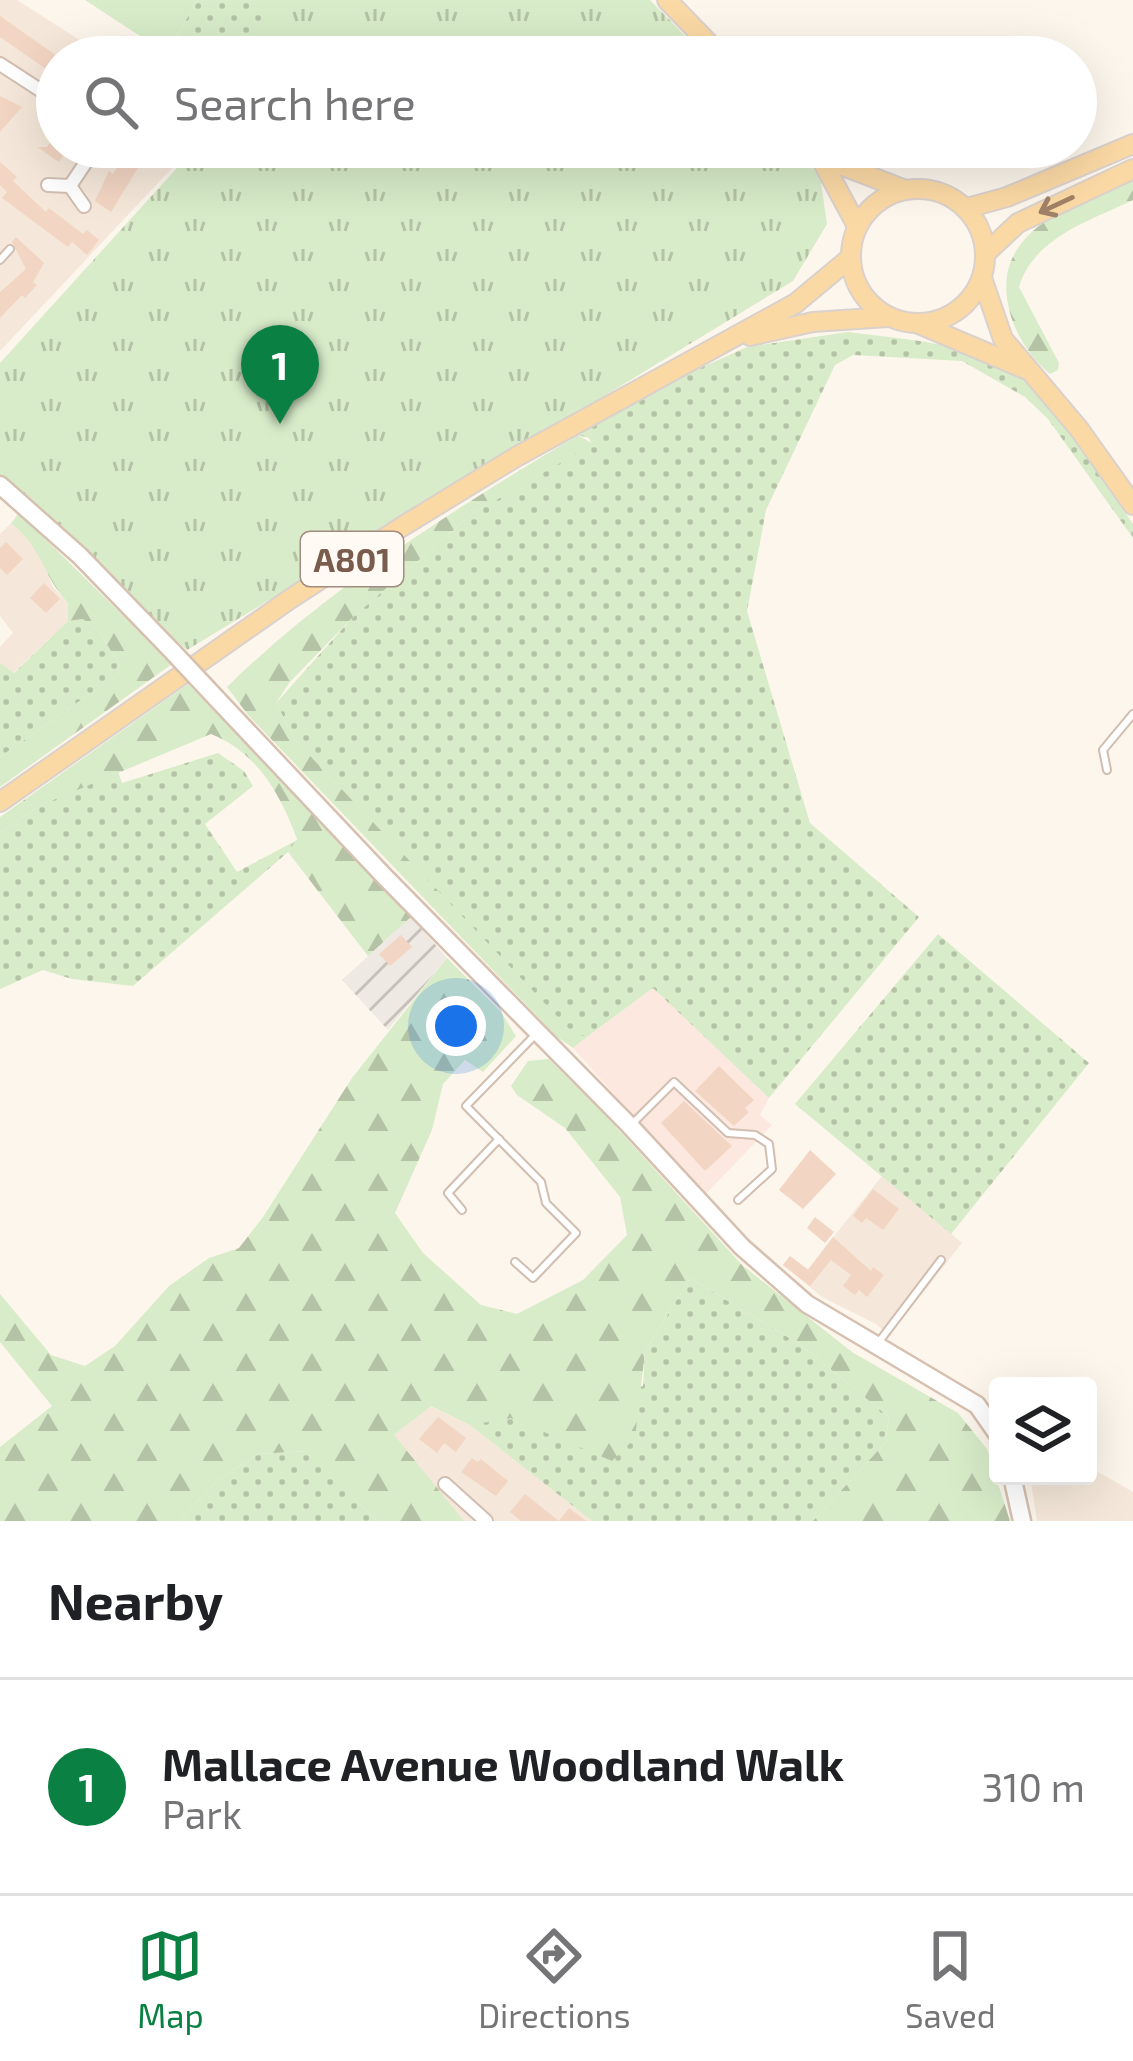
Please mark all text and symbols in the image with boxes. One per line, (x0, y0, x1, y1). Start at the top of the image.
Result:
search box (36, 36, 1097, 168)
icon: search (78, 69, 144, 135)
text: Search here (174, 75, 416, 129)
one-way arrow (1038, 195, 1074, 217)
pin: 1 (241, 325, 319, 424)
road number: A801 (301, 532, 403, 586)
your location (426, 996, 486, 1056)
map controls (989, 1377, 1097, 1485)
button: layers (989, 1377, 1097, 1485)
text: Nearby (48, 1569, 223, 1630)
text: Mallace Avenue Woodland Walk (162, 1736, 844, 1790)
text: 1 (79, 1763, 95, 1810)
text: 310 m (981, 1763, 1085, 1810)
text: Park (162, 1790, 242, 1837)
tab: Map (137, 1923, 204, 2035)
tab: Directions (478, 1923, 630, 2035)
tab: Saved (905, 1923, 996, 2035)

